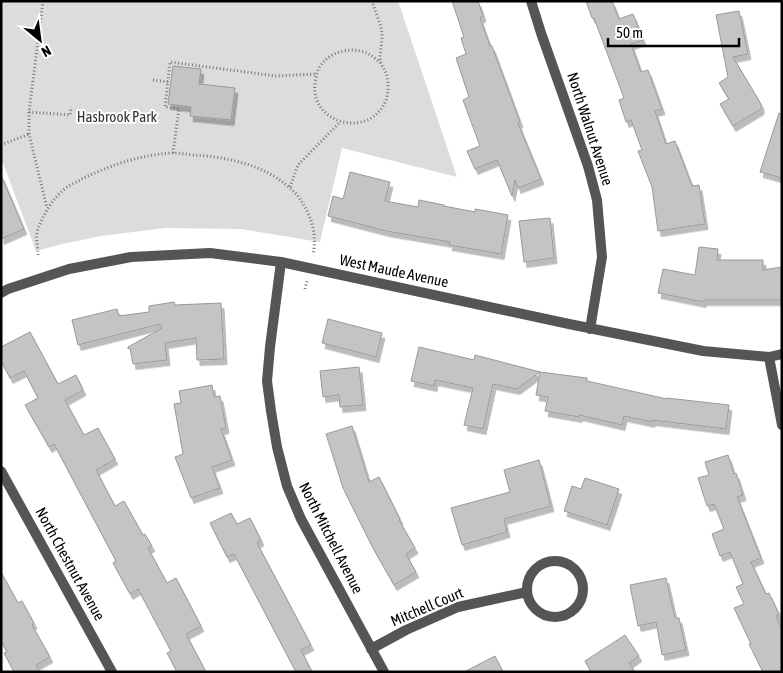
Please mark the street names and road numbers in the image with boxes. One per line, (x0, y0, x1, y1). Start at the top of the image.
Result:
street label: North Walnut Avenue (564, 70, 617, 188)
street label: West Maude Avenue (338, 251, 450, 290)
street label: North Mitchell Avenue (296, 479, 367, 596)
street label: North Chestnut Avenue (32, 504, 109, 623)
street label: Mitchell Court (388, 584, 466, 629)

